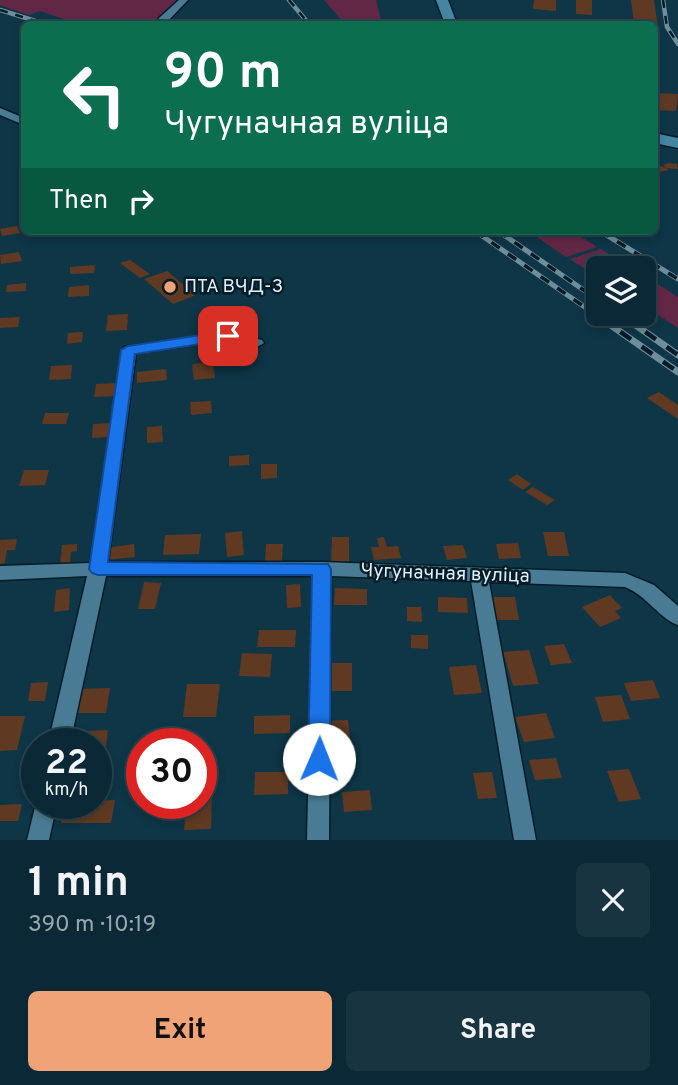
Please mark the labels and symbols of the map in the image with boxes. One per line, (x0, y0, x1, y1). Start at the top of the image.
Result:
place label: ПТА ВЧД-3 (184, 275, 283, 299)
marker: ПТА ВЧД-3 (162, 279, 178, 295)
pin (198, 306, 258, 366)
street label: Чугуначная вуліца (360, 559, 530, 589)
position arrow (282, 722, 356, 796)
speed limit sign: 30 (126, 728, 217, 819)

